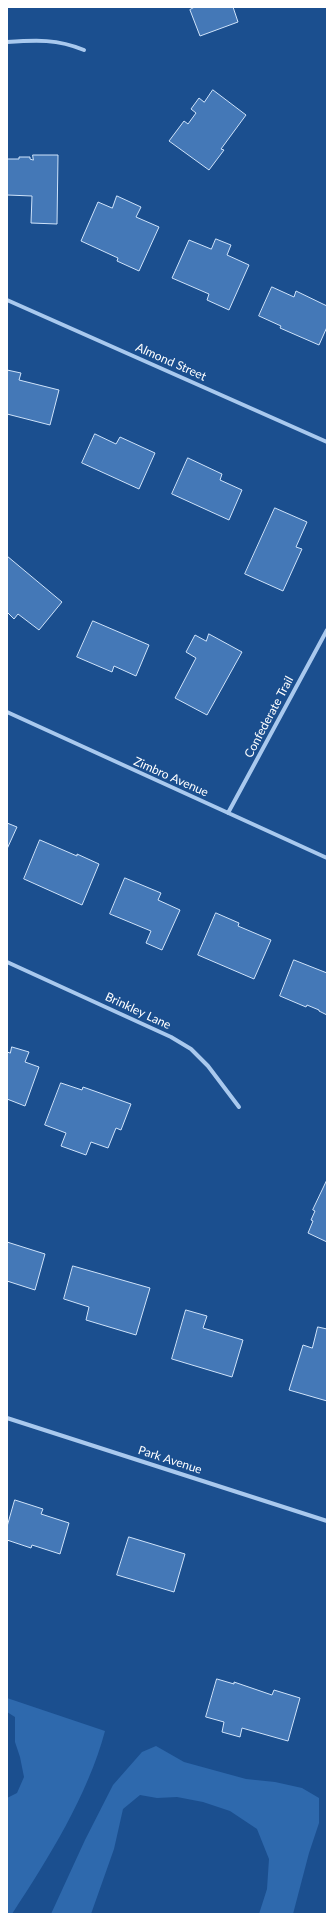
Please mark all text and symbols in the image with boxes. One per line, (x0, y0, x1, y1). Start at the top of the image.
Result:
street label: Almond Street (133, 340, 209, 384)
street label: Confederate Trail (241, 674, 297, 760)
street label: Zimbro Avenue (131, 754, 211, 800)
street label: Brinkley Lane (103, 989, 173, 1033)
street label: Park Avenue (136, 1443, 204, 1477)

